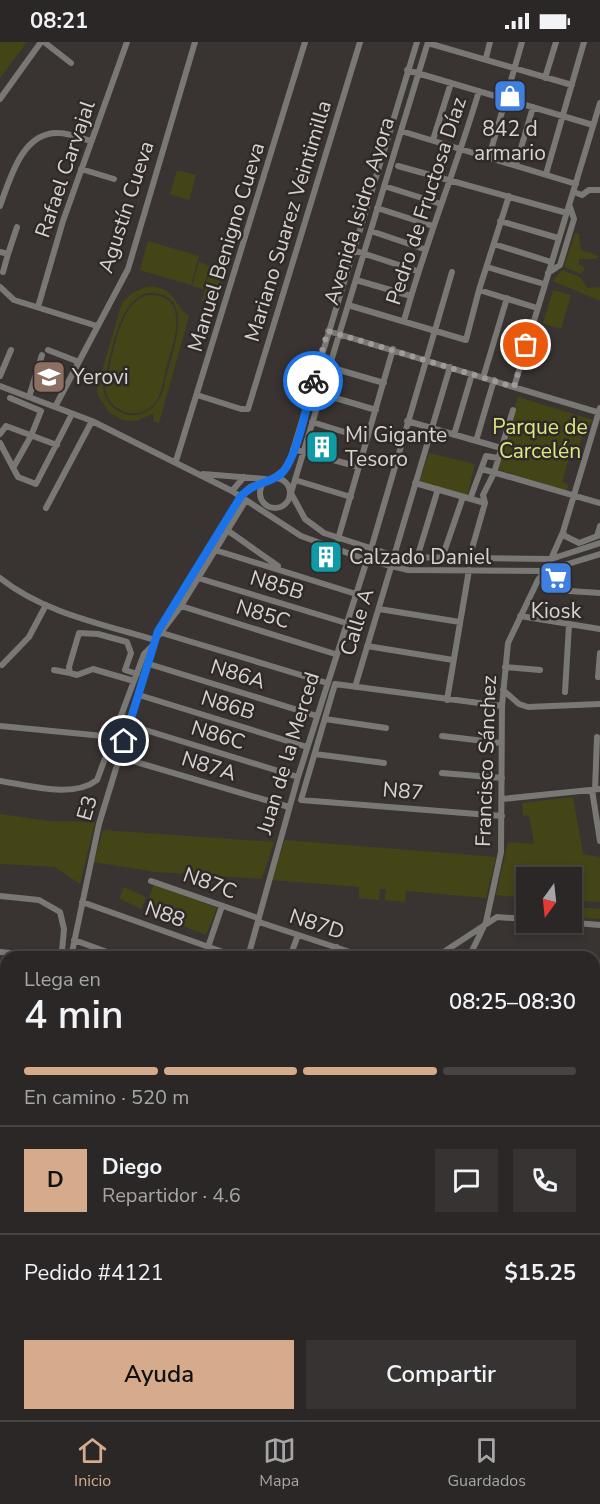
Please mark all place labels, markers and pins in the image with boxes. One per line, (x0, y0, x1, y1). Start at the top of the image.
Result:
shop icon: 842 d armario (492, 78, 528, 114)
place label: 842 d armario (474, 115, 546, 167)
pin (500, 319, 551, 370)
school or university icon: Yerovi (31, 359, 67, 395)
place label: Yerovi (71, 363, 129, 391)
place label: Mi Gigante Tesoro (345, 421, 447, 473)
building icon: Mi Gigante Tesoro (304, 429, 340, 465)
building icon: Calzado Daniel (308, 539, 344, 575)
place label: Calzado Daniel (349, 543, 492, 571)
supermarket icon: Kiosk (538, 560, 574, 596)
place label: Kiosk (531, 597, 582, 625)
pin (98, 715, 149, 766)

